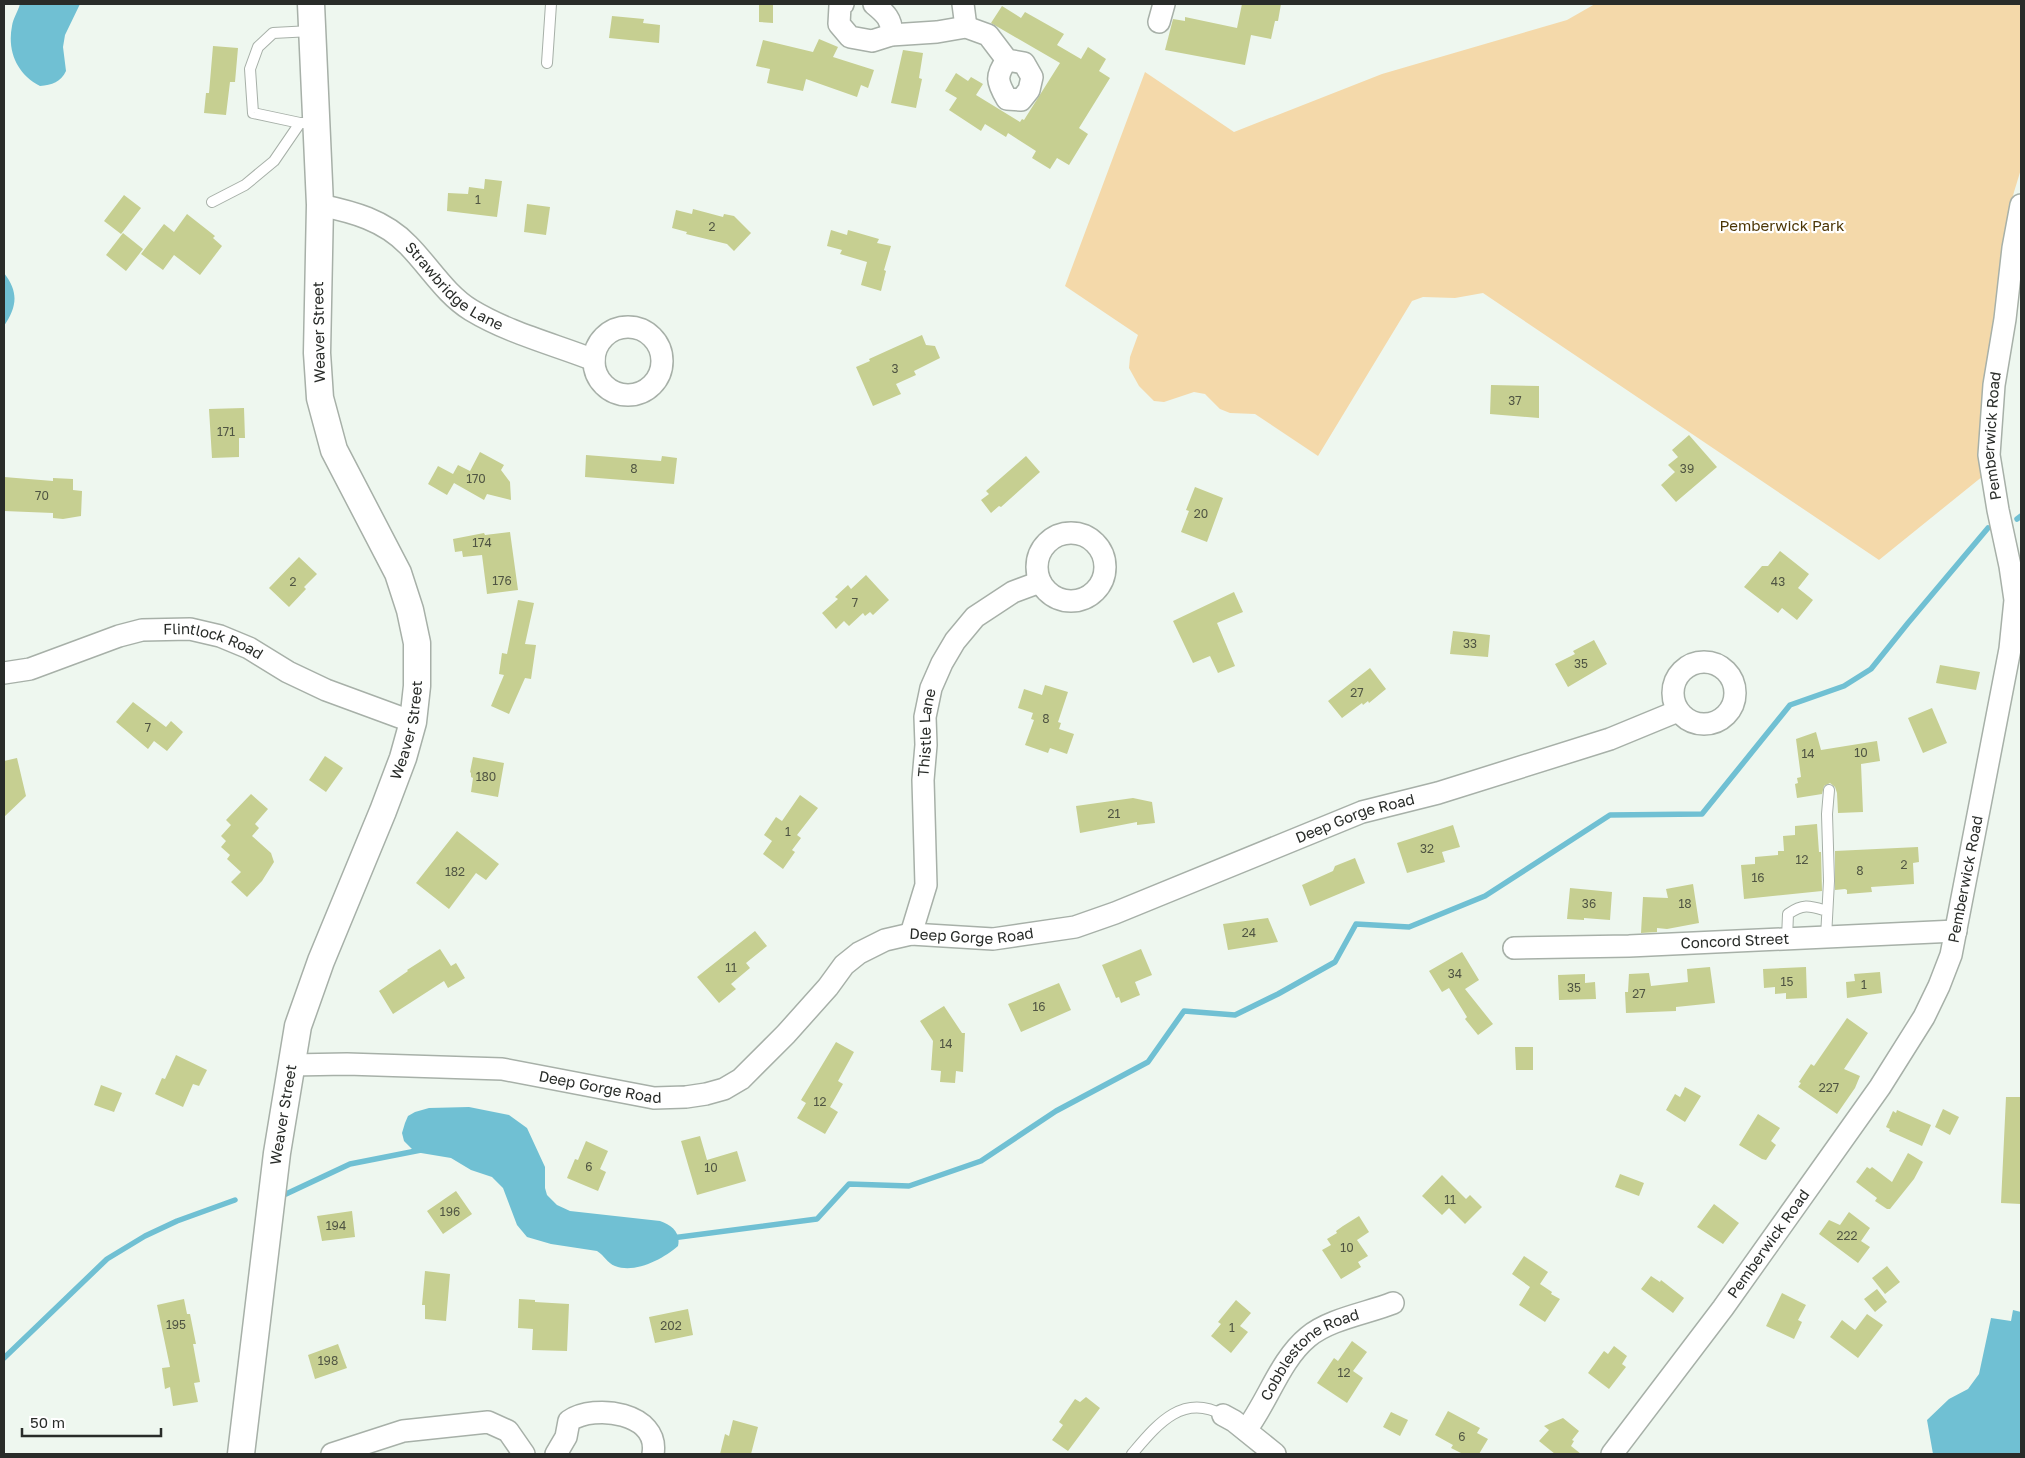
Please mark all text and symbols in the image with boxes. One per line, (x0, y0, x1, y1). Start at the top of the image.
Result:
house number: 1 (475, 192, 481, 207)
park label: Pemberwick Park (1720, 216, 1845, 234)
house number: 2 (709, 219, 716, 234)
street label: Strawbridge Lane (402, 238, 507, 334)
street label: Weaver Street (308, 281, 328, 383)
house number: 3 (891, 361, 899, 376)
street label: Pemberwick Road (1978, 370, 2004, 502)
house number: 37 (1508, 393, 1522, 408)
house number: 171 (217, 424, 235, 439)
house number: 8 (630, 461, 638, 476)
house number: 39 (1680, 461, 1694, 476)
house number: 170 (466, 471, 486, 486)
house number: 70 (35, 488, 49, 503)
house number: 20 (1194, 506, 1208, 521)
house number: 174 (472, 535, 492, 550)
house number: 176 (492, 573, 512, 588)
house number: 2 (290, 574, 297, 589)
house number: 43 (1771, 574, 1785, 589)
house number: 7 (852, 595, 858, 610)
street label: Flintlock Road (163, 619, 267, 663)
house number: 33 (1463, 636, 1477, 651)
house number: 35 (1574, 656, 1588, 671)
street label: Weaver Street (386, 681, 425, 782)
house number: 27 (1350, 685, 1364, 700)
street label: Thistle Lane (913, 686, 939, 777)
house number: 8 (1042, 711, 1050, 726)
house number: 7 (145, 720, 151, 735)
house number: 10 (1854, 745, 1868, 760)
house number: 14 (1801, 746, 1815, 761)
house number: 180 (476, 769, 496, 784)
street label: Deep Gorge Road (1293, 789, 1416, 846)
house number: 21 (1108, 806, 1121, 821)
street label: Pemberwick Road (1944, 814, 1986, 944)
house number: 1 (785, 824, 791, 839)
house number: 32 (1420, 841, 1434, 856)
house number: 12 (1796, 852, 1808, 867)
house number: 2 (1901, 857, 1908, 872)
house number: 8 (1856, 863, 1864, 878)
house number: 182 (445, 864, 465, 879)
house number: 16 (1751, 870, 1765, 885)
house number: 36 (1582, 896, 1596, 911)
house number: 18 (1678, 896, 1692, 911)
street label: Deep Gorge Road (909, 923, 1035, 947)
house number: 24 (1242, 925, 1256, 940)
street label: Concord Street (1680, 929, 1790, 952)
house number: 11 (725, 960, 737, 975)
house number: 34 (1448, 966, 1462, 981)
house number: 15 (1781, 974, 1793, 989)
house number: 1 (1861, 977, 1867, 992)
house number: 35 (1567, 980, 1581, 995)
house number: 27 (1632, 986, 1646, 1001)
house number: 16 (1032, 999, 1046, 1014)
house number: 14 (939, 1036, 953, 1051)
street label: Weaver Street (266, 1063, 300, 1166)
street label: Deep Gorge Road (537, 1066, 662, 1106)
house number: 227 (1819, 1080, 1839, 1095)
house number: 12 (814, 1094, 826, 1109)
house number: 6 (585, 1159, 593, 1174)
house number: 10 (704, 1160, 718, 1175)
street label: Pemberwick Road (1723, 1185, 1812, 1301)
house number: 11 (1444, 1192, 1456, 1207)
house number: 196 (440, 1204, 460, 1219)
house number: 194 (326, 1218, 346, 1233)
house number: 222 (1837, 1228, 1857, 1243)
house number: 10 (1340, 1240, 1354, 1255)
street label: Cobblestone Road (1256, 1304, 1361, 1403)
house number: 195 (166, 1317, 186, 1332)
house number: 202 (660, 1318, 682, 1333)
house number: 1 (1229, 1320, 1235, 1335)
house number: 198 (318, 1353, 338, 1368)
house number: 12 (1338, 1365, 1350, 1380)
scale bar (22, 1406, 161, 1438)
text: 50 m (30, 1413, 65, 1431)
house number: 6 (1458, 1429, 1466, 1444)

